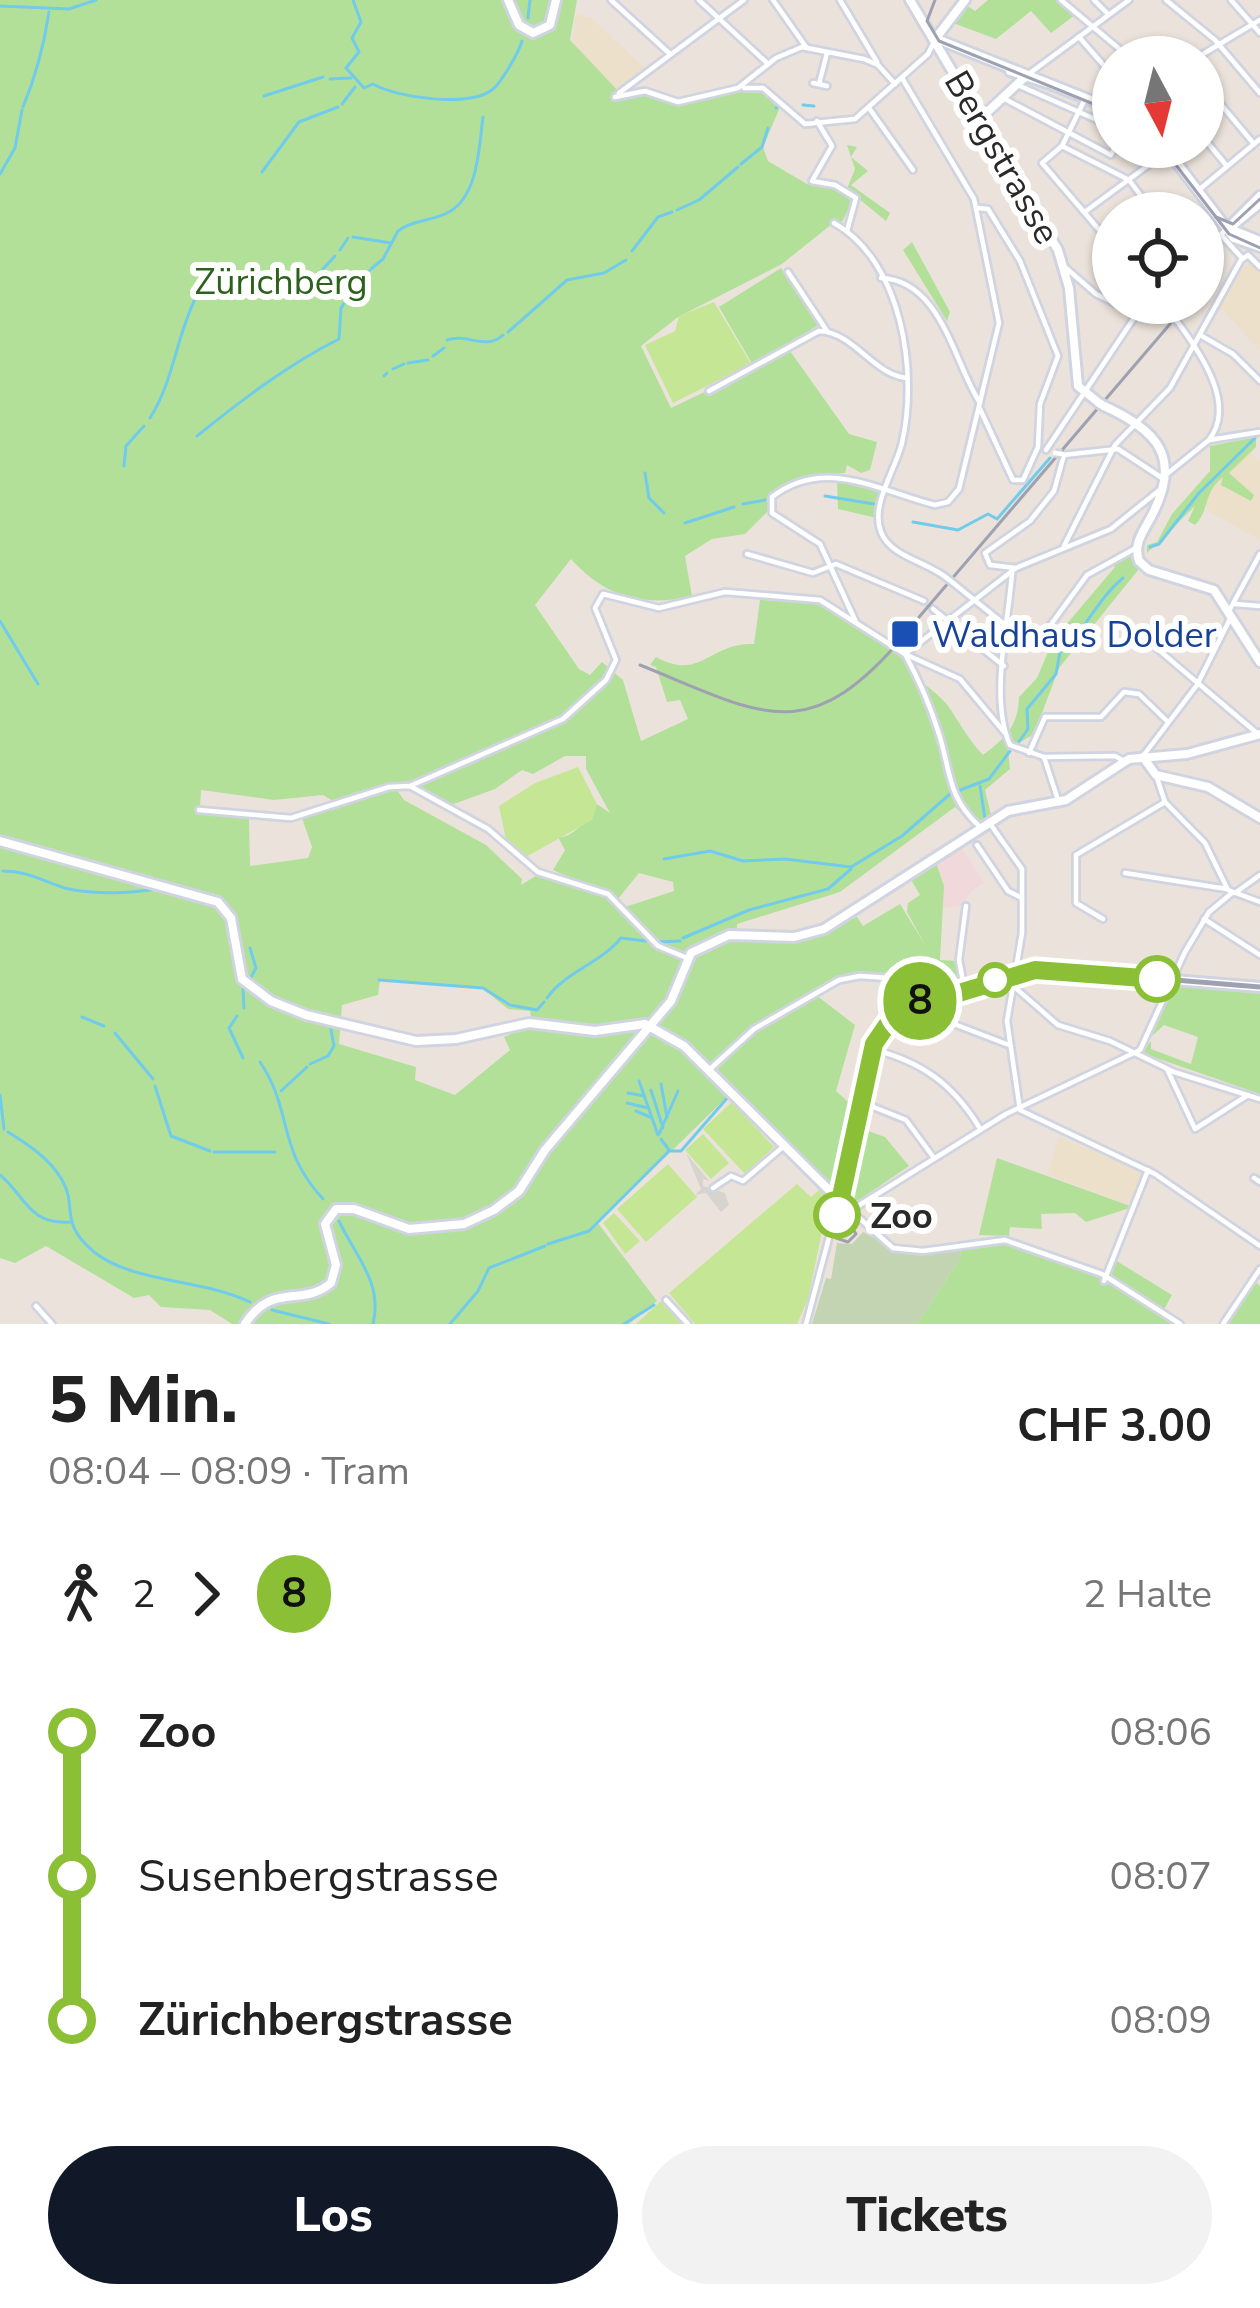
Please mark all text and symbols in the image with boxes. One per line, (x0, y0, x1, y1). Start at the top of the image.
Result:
north arrow (1092, 36, 1224, 168)
map controls (1092, 36, 1224, 324)
street label: Bergstrasse (932, 62, 1071, 253)
button: locate (1092, 192, 1224, 324)
park label: Zürichberg (194, 258, 368, 307)
place label: Waldhaus Dolder (932, 611, 1217, 660)
marker: Waldhaus Dolder (889, 618, 921, 650)
unlabelled marker (1135, 957, 1179, 1001)
line badge: 8 (881, 962, 959, 1040)
unlabelled marker (979, 964, 1011, 996)
text: 8 (907, 972, 933, 1029)
place label: Zoo (870, 1192, 933, 1241)
marker: Zoo (815, 1193, 859, 1237)
text: 5 Min. (48, 1355, 238, 1445)
text: CHF 3.00 (1017, 1396, 1212, 1457)
text: 08:04 – 08:09 · Tram (48, 1445, 410, 1498)
icon: walk (48, 1561, 114, 1627)
icon: forward (173, 1561, 239, 1627)
text: 8 (281, 1565, 307, 1622)
text: 2 (132, 1568, 155, 1621)
text: 2 Halte (1083, 1568, 1212, 1621)
text: Zoo (138, 1702, 216, 1763)
text: 08:06 (1110, 1706, 1212, 1759)
text: Susenbergstrasse (138, 1846, 499, 1907)
text: 08:07 (1110, 1850, 1212, 1903)
text: Zürichbergstrasse (138, 1990, 513, 2051)
text: 08:09 (1110, 1994, 1212, 2047)
button: Los (48, 2146, 618, 2284)
button: Tickets (642, 2146, 1212, 2284)

